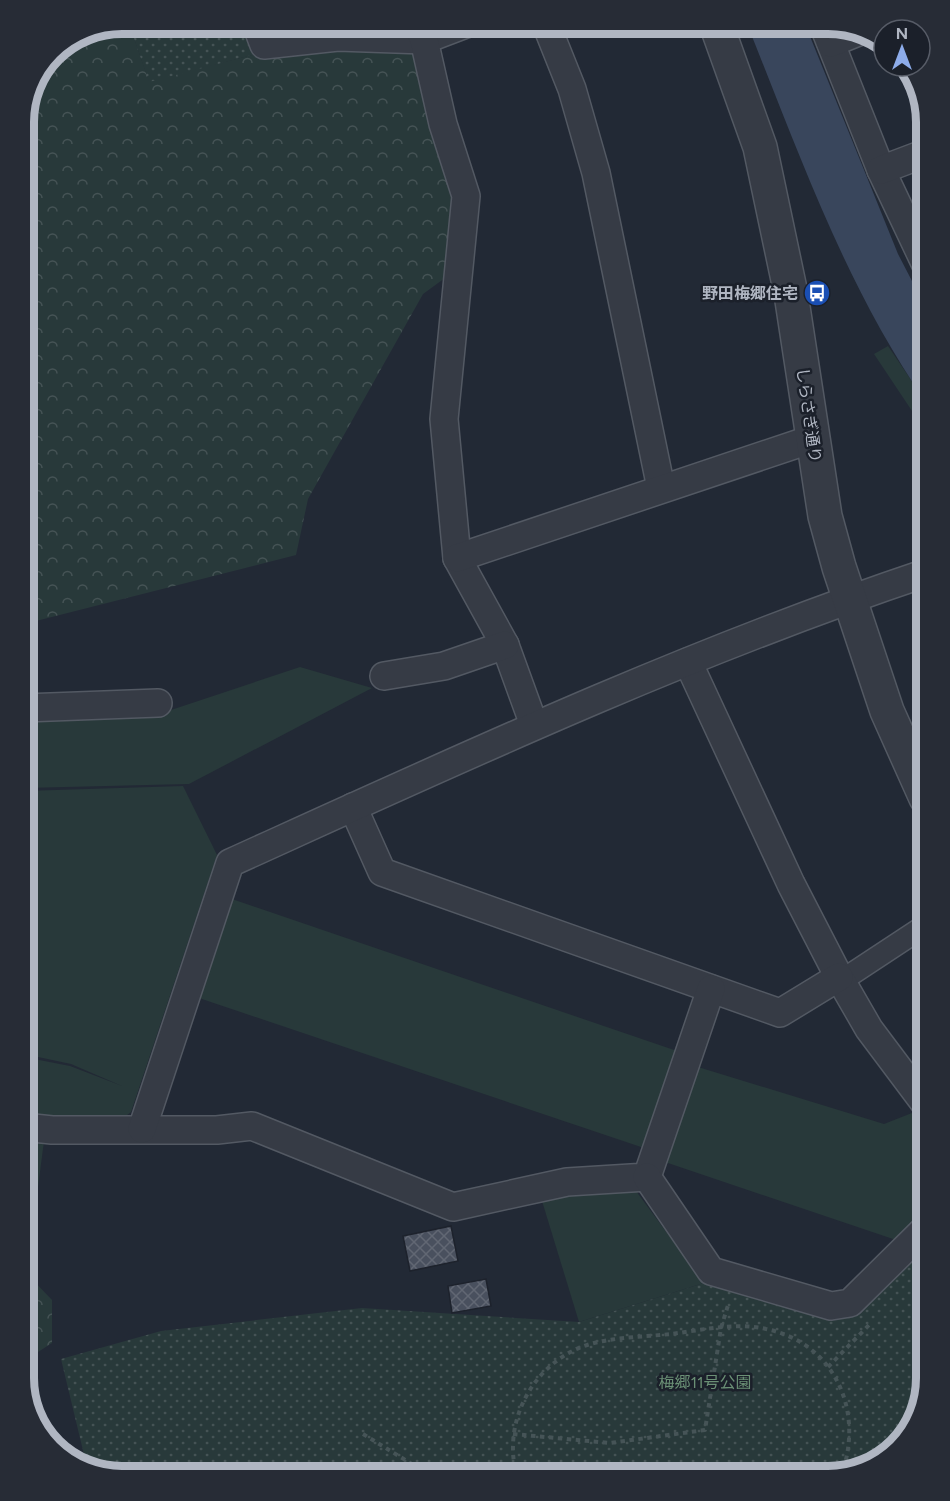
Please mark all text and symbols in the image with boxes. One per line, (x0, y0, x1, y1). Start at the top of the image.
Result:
north arrow (872, 18, 932, 78)
text: N (896, 24, 908, 43)
bus stop icon: 野田梅郷住宅 (802, 278, 832, 308)
place label: 野田梅郷住宅 (702, 284, 798, 303)
street label: しらさぎ通り (793, 366, 825, 464)
park label: 梅郷11号公園 (658, 1373, 752, 1392)

